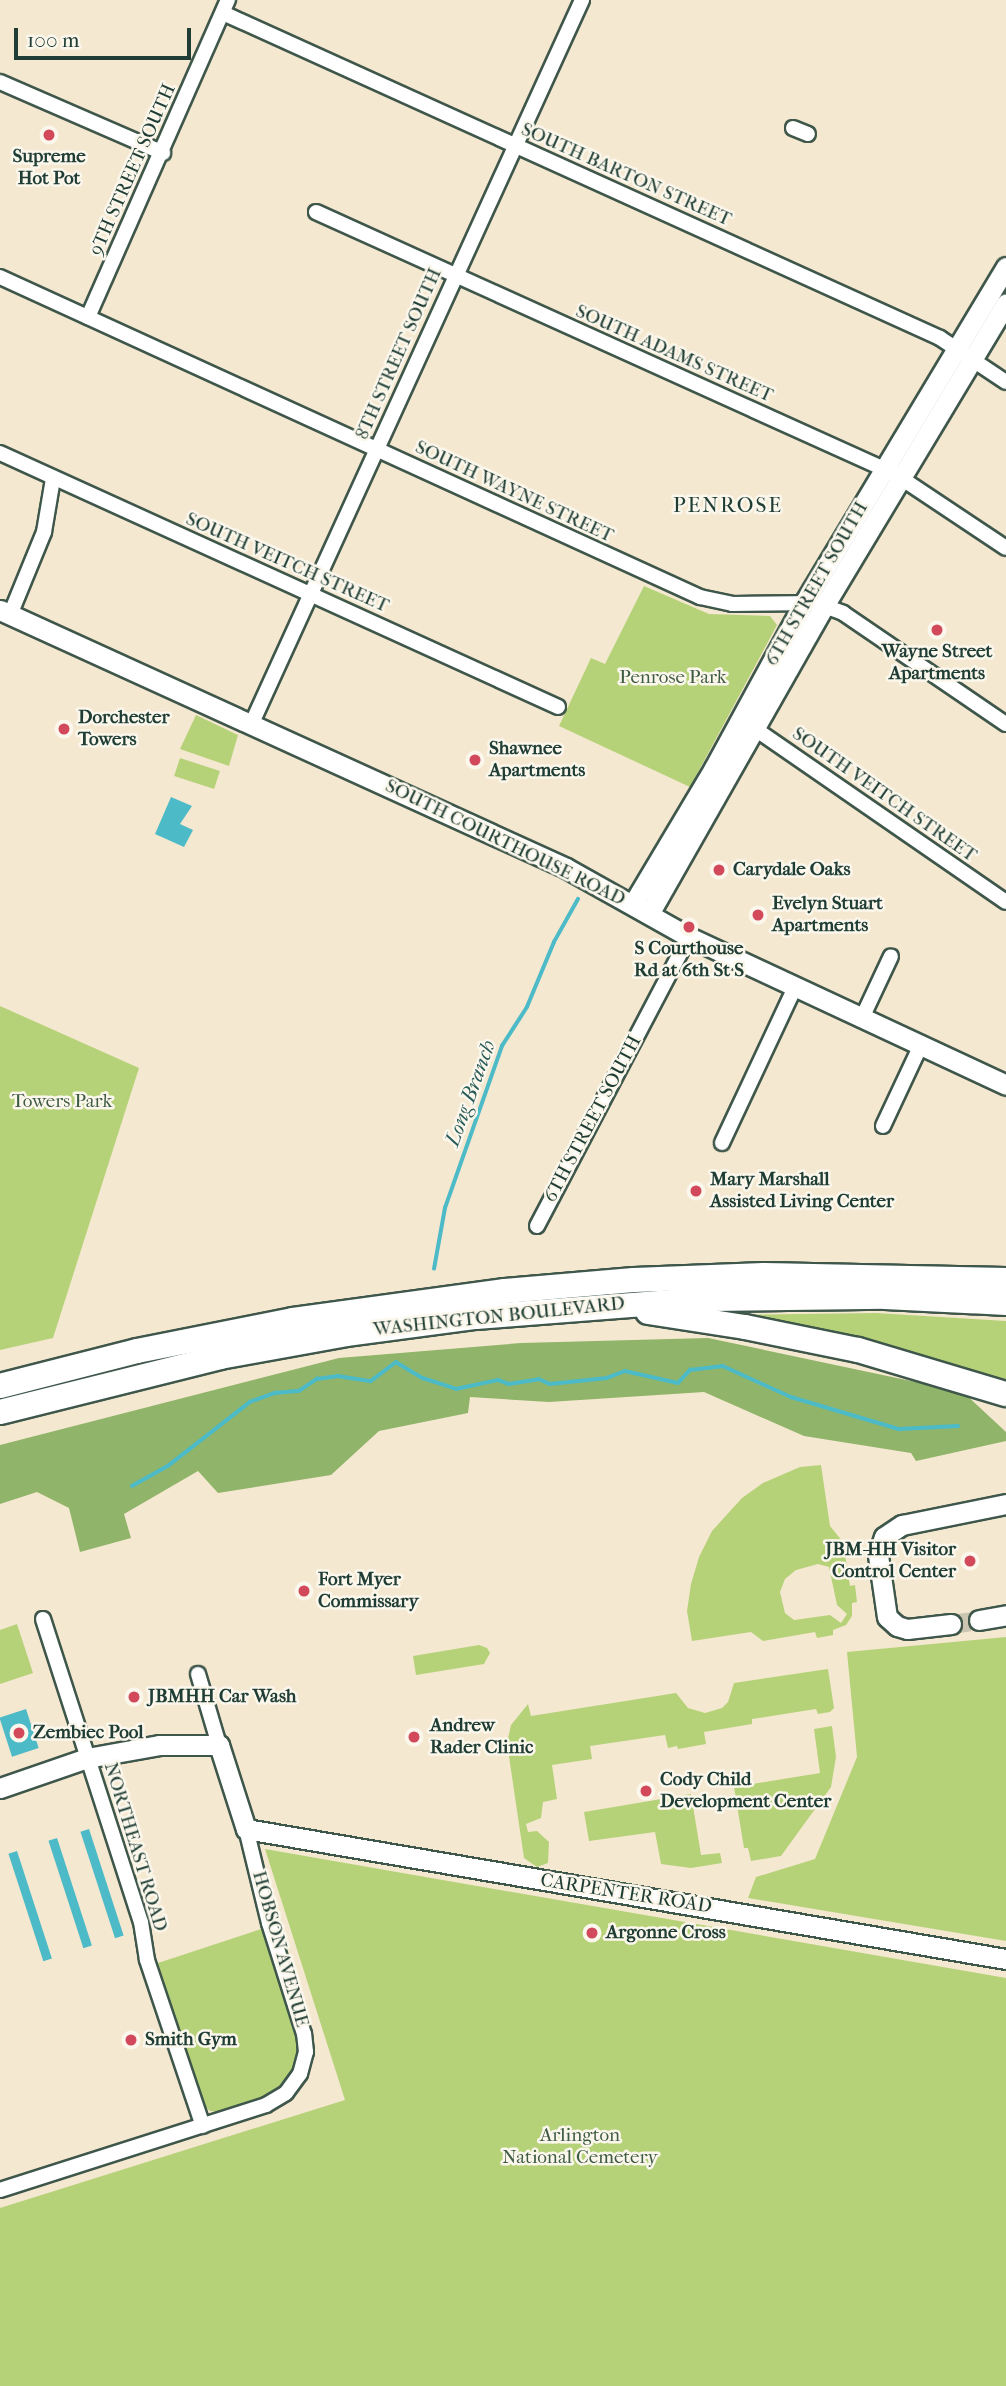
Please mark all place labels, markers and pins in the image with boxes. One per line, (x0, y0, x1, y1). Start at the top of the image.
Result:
marker: Supreme Hot Pot (41, 127, 57, 143)
place label: Supreme Hot Pot (12, 146, 86, 190)
marker: Wayne Street Apartments (929, 622, 945, 638)
place label: Wayne Street Apartments (882, 641, 992, 685)
place label: Dorchester Towers (78, 707, 170, 751)
marker: Dorchester Towers (56, 721, 72, 737)
place label: Shawnee Apartments (489, 738, 585, 782)
marker: Shawnee Apartments (467, 752, 483, 768)
place label: Carydale Oaks (733, 859, 850, 881)
marker: Carydale Oaks (711, 862, 727, 878)
place label: Evelyn Stuart Apartments (772, 893, 883, 937)
marker: Evelyn Stuart Apartments (750, 907, 766, 923)
marker: S Courthouse Rd at 6th St S (681, 919, 697, 935)
place label: S Courthouse Rd at 6th St S (634, 938, 744, 982)
place label: Mary Marshall Assisted Living Center (710, 1169, 894, 1213)
marker: Mary Marshall Assisted Living Center (688, 1183, 704, 1199)
place label: JBM-HH Visitor Control Center (825, 1539, 956, 1583)
marker: JBM-HH Visitor Control Center (962, 1553, 978, 1569)
place label: Fort Myer Commissary (318, 1569, 419, 1613)
marker: Fort Myer Commissary (296, 1583, 312, 1599)
place label: JBMHH Car Wash (148, 1686, 297, 1708)
marker: JBMHH Car Wash (126, 1689, 142, 1705)
place label: Andrew Rader Clinic (430, 1715, 533, 1759)
place label: Zembiec Pool (33, 1722, 144, 1744)
marker: Zembiec Pool (11, 1725, 27, 1741)
marker: Andrew Rader Clinic (404, 1727, 424, 1747)
place label: Cody Child Development Center (660, 1769, 831, 1813)
marker: Cody Child Development Center (638, 1783, 654, 1799)
place label: Argonne Cross (606, 1922, 726, 1944)
marker: Argonne Cross (584, 1925, 600, 1941)
place label: Smith Gym (145, 2029, 237, 2051)
marker: Smith Gym (123, 2032, 139, 2048)

